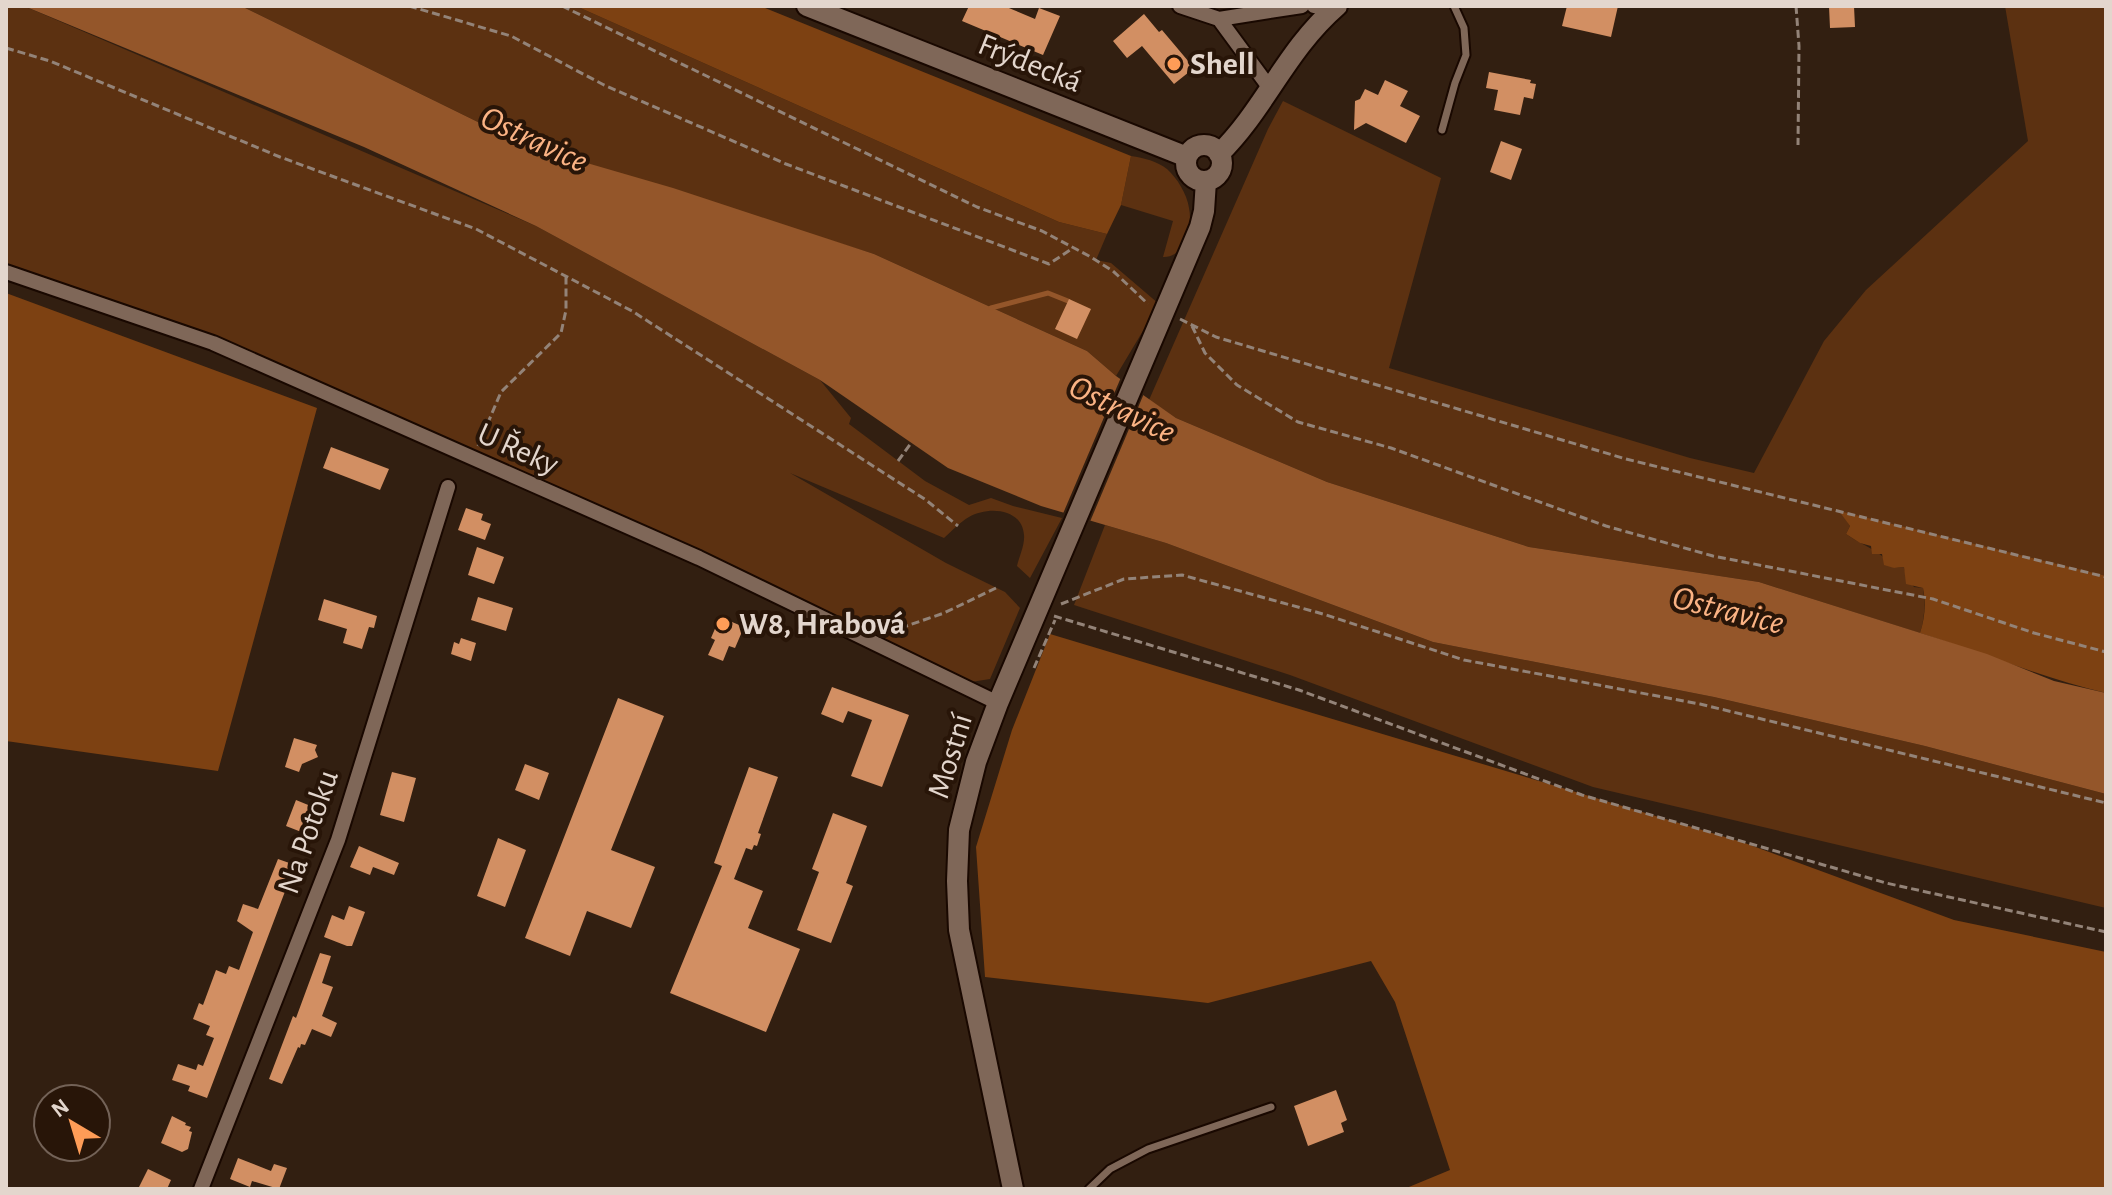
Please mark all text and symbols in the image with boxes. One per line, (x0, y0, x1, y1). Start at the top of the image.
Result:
street label: Frýdecká (974, 28, 1086, 98)
place label: Shell (1190, 48, 1255, 80)
marker: Shell (1165, 55, 1183, 73)
water label: Ostravice (475, 101, 593, 179)
water label: Ostravice (1063, 370, 1181, 450)
street label: U Řeky (473, 415, 564, 481)
water label: Ostravice (1669, 581, 1787, 641)
place label: W8, Hrabová (739, 608, 906, 640)
marker: W8, Hrabová (714, 615, 732, 633)
street label: Mostní (922, 710, 978, 802)
street label: Na Potoku (272, 766, 344, 898)
north arrow (32, 1083, 112, 1163)
text: N (48, 1095, 73, 1121)

